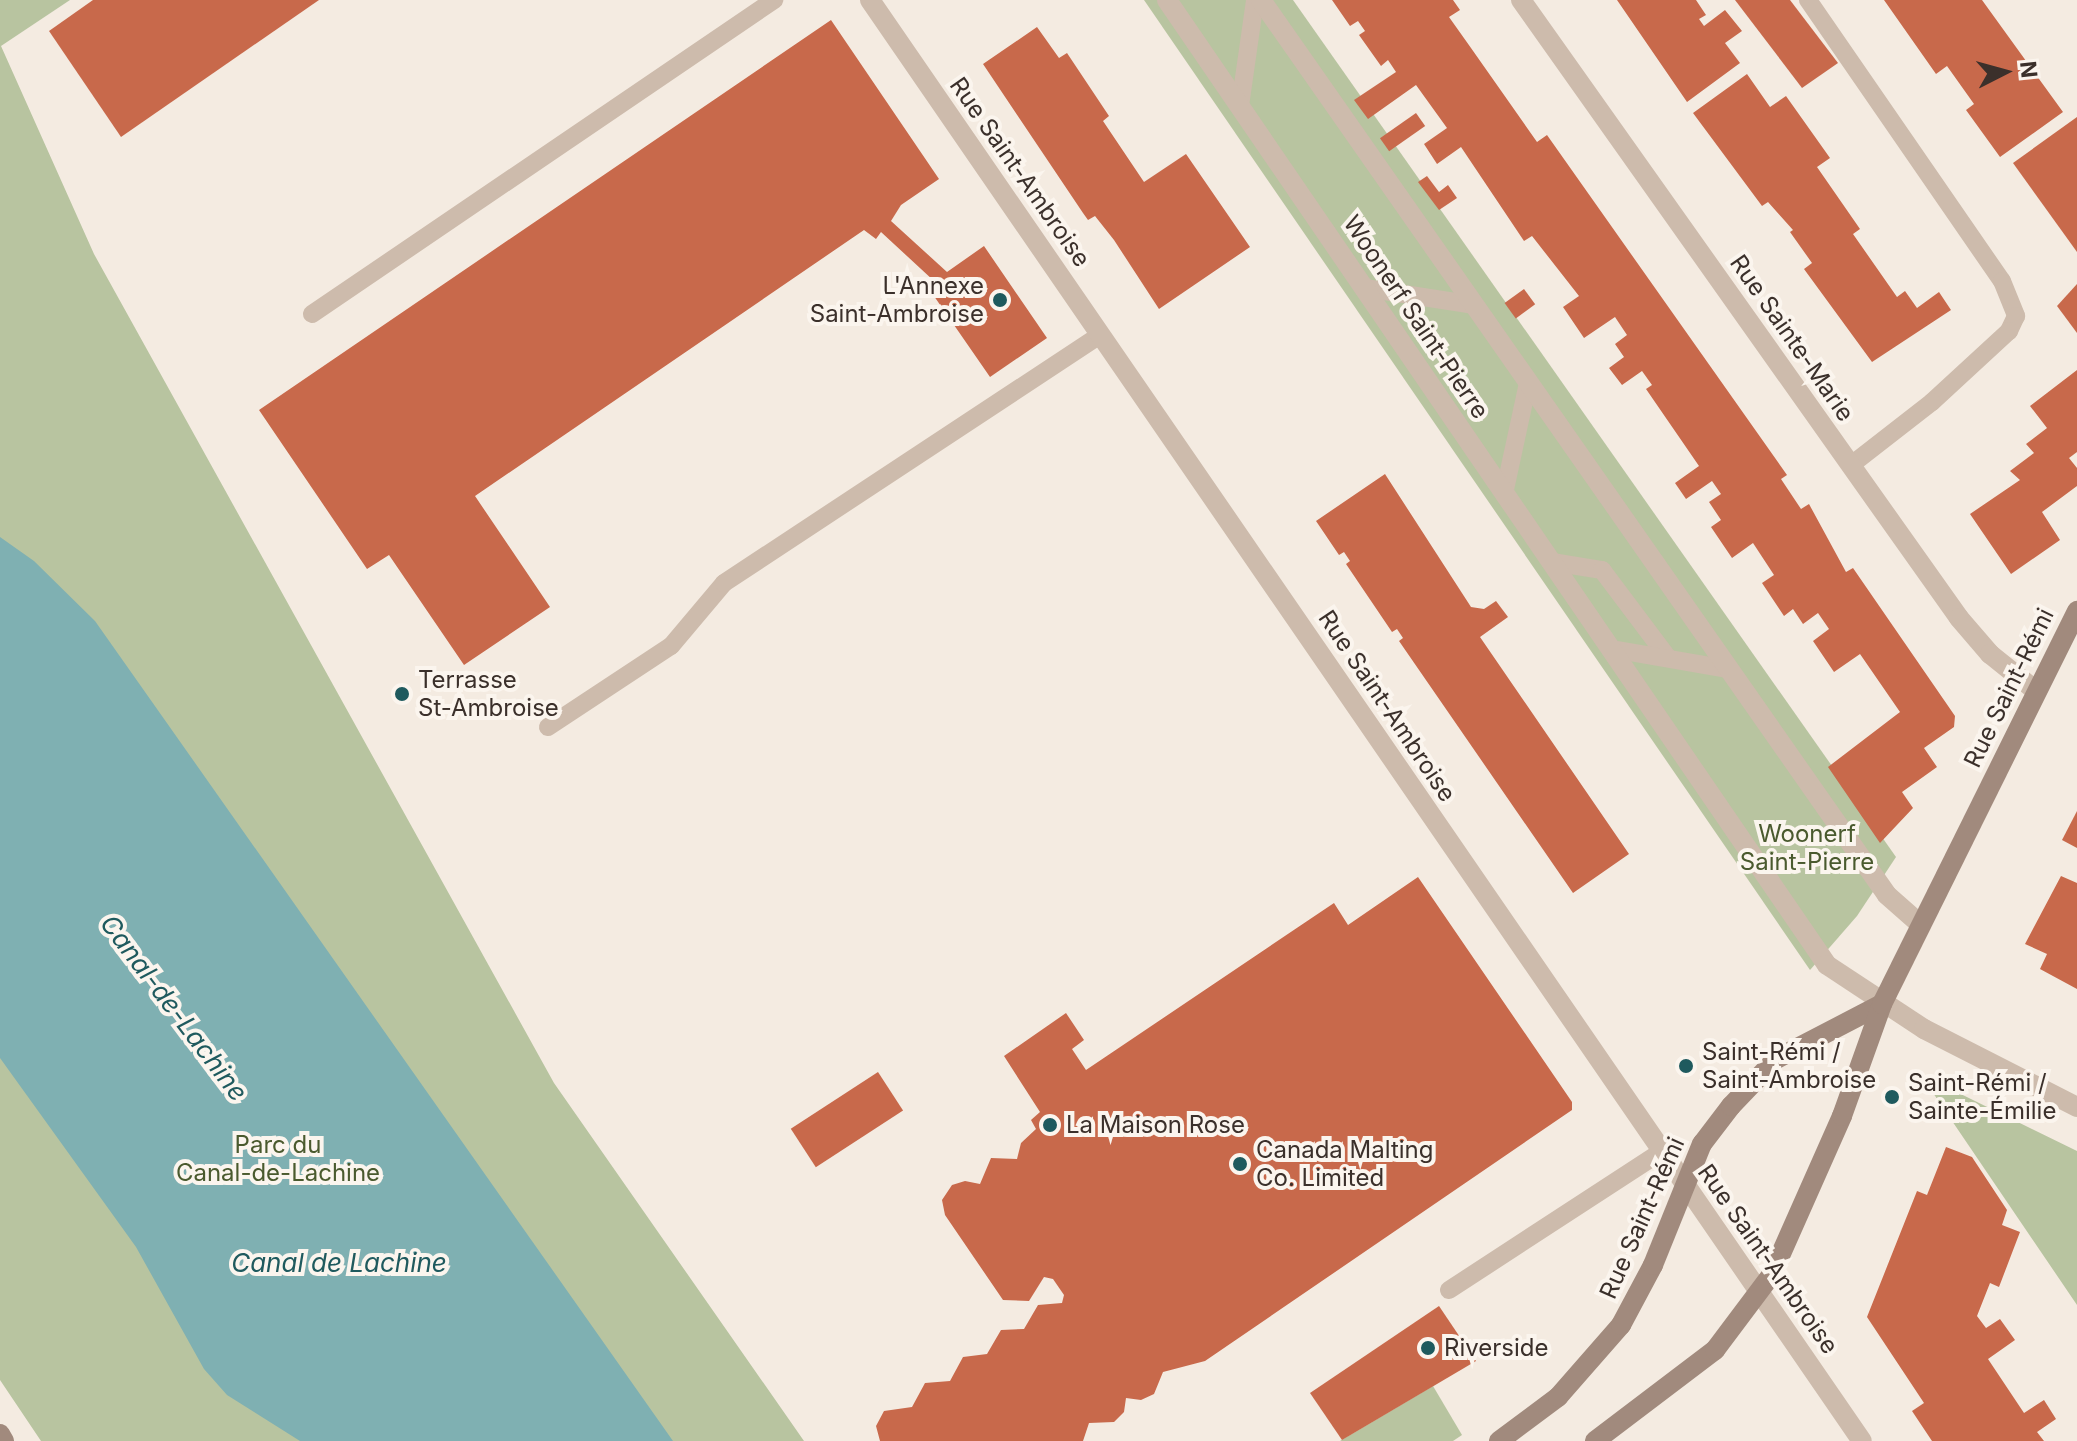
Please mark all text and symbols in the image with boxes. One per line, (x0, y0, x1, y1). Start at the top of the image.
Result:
north arrow (1965, 32, 2045, 112)
text: N (2015, 60, 2043, 79)
street label: Rue Saint-Ambroise (944, 72, 1096, 272)
street label: Woonerf Saint-Pierre (1337, 210, 1495, 424)
street label: Rue Sainte-Marie (1724, 249, 1860, 427)
place label: L'Annexe Saint-Ambroise (810, 272, 984, 328)
marker: L'Annexe Saint-Ambroise (991, 291, 1009, 309)
street label: Rue Saint-Rémi (1958, 604, 2060, 772)
street label: Rue Saint-Ambroise (1312, 605, 1462, 807)
place label: Terrasse St-Ambroise (418, 666, 559, 722)
marker: Terrasse St-Ambroise (393, 685, 411, 703)
park label: Woonerf Saint-Pierre (1740, 820, 1874, 876)
water label: Canal-de-Lachine (94, 909, 254, 1107)
place label: Saint-Rémi / Saint-Ambroise (1702, 1038, 1876, 1094)
marker: Saint-Rémi / Saint-Ambroise (1677, 1057, 1695, 1075)
place label: Saint-Rémi / Sainte-Émilie (1908, 1069, 2056, 1125)
marker: Saint-Rémi / Sainte-Émilie (1883, 1088, 1901, 1106)
place label: La Maison Rose (1066, 1111, 1245, 1139)
marker: La Maison Rose (1041, 1116, 1059, 1134)
park label: Parc du Canal-de-Lachine (176, 1131, 380, 1187)
street label: Rue Saint-Rémi (1594, 1133, 1690, 1303)
place label: Canada Malting Co. Limited (1256, 1136, 1433, 1192)
marker: Canada Malting Co. Limited (1231, 1155, 1249, 1173)
street label: Rue Saint-Ambroise (1692, 1159, 1844, 1359)
water label: Canal de Lachine (231, 1247, 447, 1279)
place label: Riverside (1444, 1334, 1548, 1362)
marker: Riverside (1419, 1339, 1437, 1357)

